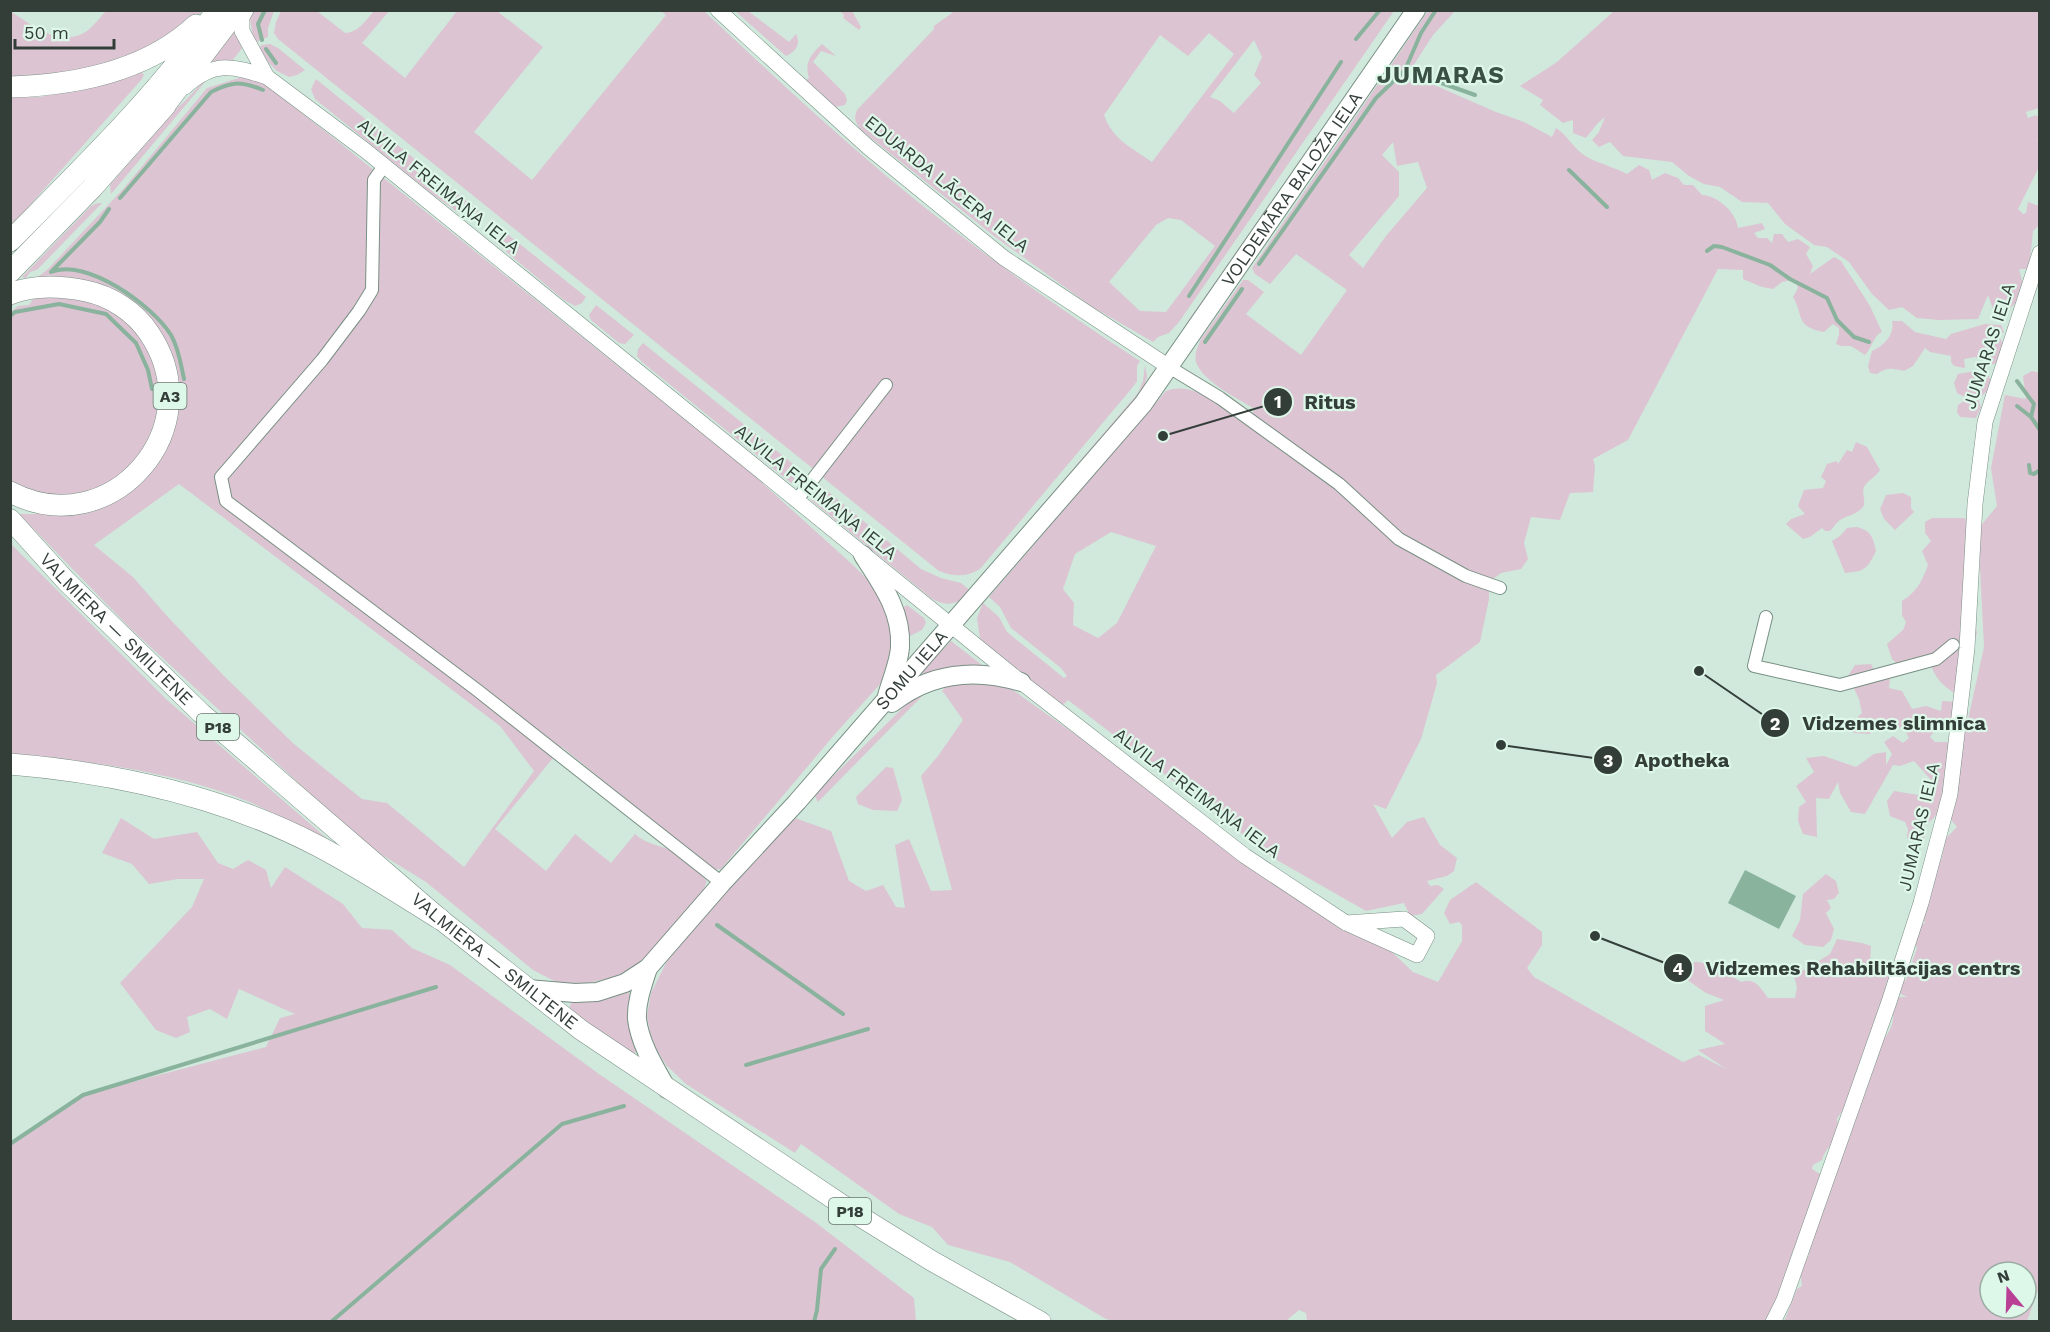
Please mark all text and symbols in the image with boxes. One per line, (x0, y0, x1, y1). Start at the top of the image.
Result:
scale bar (15, 12, 114, 50)
text: 50 m (24, 22, 69, 43)
district label: JUMARAS (1377, 61, 1505, 89)
street label: VOLDEMĀRA BALOŽA IELA (1217, 87, 1366, 290)
street label: EDUARDA LĀCERA IELA (861, 111, 1034, 256)
street label: ALVILA FREIMAŅA IELA (354, 114, 525, 258)
street label: JUMARAS IELA (1958, 280, 2019, 411)
road number: A3 (154, 383, 186, 409)
callout: Ritus (1263, 383, 1368, 421)
text: Ritus (1304, 390, 1356, 414)
text: 1 (1274, 391, 1282, 412)
street label: ALVILA FREIMAŅA IELA (731, 420, 902, 564)
street label: VALMIERA — SMILTENE (36, 548, 197, 709)
street label: SOMU IELA (871, 625, 952, 714)
callout: Vidzemes slimnīca (1760, 704, 1998, 742)
text: Vidzemes slimnīca (1802, 711, 1986, 735)
text: 2 (1770, 713, 1780, 734)
road number: P18 (197, 714, 239, 740)
street label: ALVILA FREIMAŅA IELA (1110, 723, 1285, 862)
callout: Apotheka (1593, 741, 1742, 779)
text: Apotheka (1635, 748, 1730, 772)
text: 3 (1603, 750, 1613, 771)
street label: JUMARAS IELA (1894, 761, 1944, 893)
street label: VALMIERA — SMILTENE (407, 888, 582, 1034)
callout: Vidzemes Rehabilitācijas centrs (1663, 949, 2032, 987)
text: Vidzemes Rehabilitācijas centrs (1705, 956, 2021, 980)
text: 4 (1672, 958, 1684, 979)
road number: P18 (829, 1198, 871, 1224)
north arrow (1978, 1260, 2038, 1320)
text: N (1995, 1265, 2012, 1287)

